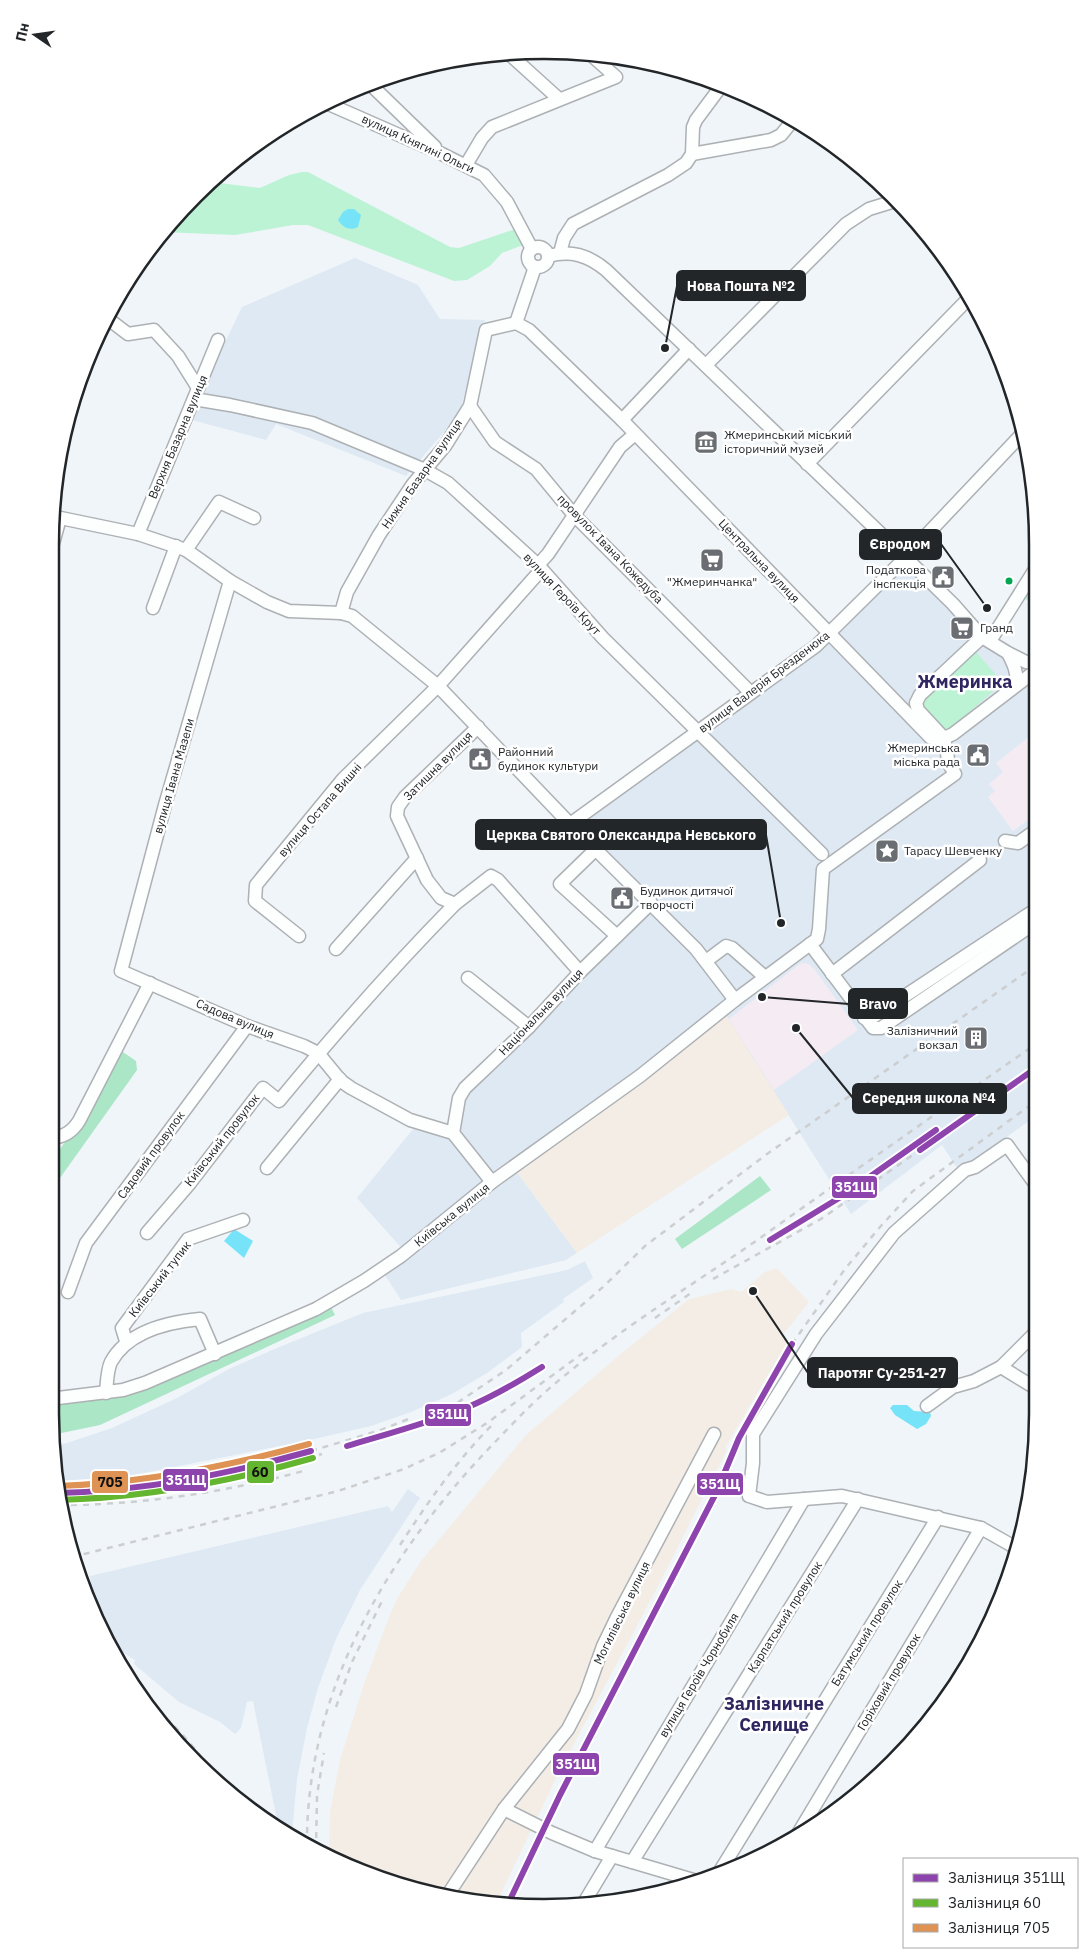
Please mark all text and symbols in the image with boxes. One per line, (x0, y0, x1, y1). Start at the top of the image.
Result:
north arrow (10, 10, 60, 60)
text: Пн (11, 21, 33, 43)
street label: вулиця Княгині Ольги (359, 111, 477, 176)
callout: Нова Пошта №2 (677, 271, 805, 300)
text: Нова Пошта №2 (687, 277, 795, 295)
street label: Верхня Базарна вулиця (145, 373, 210, 501)
street label: Нижня Базарна вулиця (378, 416, 465, 532)
place label: Жмеринський міський історичний музей (724, 427, 852, 456)
museum icon: Жмеринський міський історичний музей (693, 429, 719, 455)
street label: провулок Івана Кожедуба (554, 491, 667, 607)
street label: Центральна вулиця (716, 516, 803, 606)
callout: Євродом (860, 530, 941, 559)
text: Євродом (870, 535, 931, 553)
supermarket icon: "Жмеринчанка" (699, 547, 725, 573)
street label: вулиця Героїв Крут (520, 549, 605, 638)
place label: Податкова інспекція (866, 562, 927, 591)
public building icon: Податкова інспекція (930, 564, 956, 590)
place label: "Жмеринчанка" (667, 574, 757, 589)
unlabelled marker (1004, 576, 1014, 586)
supermarket icon: Гранд (949, 615, 975, 641)
place label: Гранд (980, 620, 1013, 635)
street label: вулиця Валерія Брезденюка (695, 627, 833, 736)
district label: Жмеринка (918, 670, 1012, 693)
street label: вулиця Івана Мазепи (150, 716, 197, 835)
street label: Затишна вулиця (400, 728, 475, 803)
place label: Жмеринська міська рада (887, 740, 961, 769)
public building icon: Жмеринська міська рада (965, 742, 991, 768)
place label: Районний будинок культури (498, 744, 598, 773)
public building icon: Районний будинок культури (467, 746, 493, 772)
street label: вулиця Остапа Вишні (275, 760, 365, 860)
callout: Церква Святого Олександра Невського (476, 820, 766, 849)
text: Церква Святого Олександра Невського (486, 826, 756, 844)
place icon: Тарасу Шевченку (874, 838, 900, 864)
place label: Тарасу Шевченку (904, 843, 1002, 858)
place label: Будинок дитячої творчості (640, 883, 734, 912)
public building icon: Будинок дитячої творчості (609, 885, 635, 911)
street label: Національна вулиця (495, 965, 586, 1058)
callout: Bravo (849, 989, 907, 1018)
street label: Садова вулиця (194, 995, 277, 1042)
text: Bravo (859, 995, 897, 1013)
place label: Залізничний вокзал (887, 1023, 958, 1052)
building icon: Залізничний вокзал (963, 1025, 989, 1051)
callout: Середня школа №4 (853, 1084, 1006, 1113)
text: Середня школа №4 (862, 1089, 996, 1107)
street label: Київський провулок (181, 1090, 263, 1189)
street label: Садовий провулок (114, 1108, 188, 1201)
line badge: 351Щ (831, 1175, 878, 1199)
text: 351Щ (835, 1178, 875, 1196)
street label: Київська вулиця (411, 1180, 492, 1250)
street label: Київський тупик (125, 1237, 194, 1320)
callout: Паротяг Су-251-27 (808, 1358, 957, 1387)
text: Паротяг Су-251-27 (818, 1364, 946, 1382)
line badge: 351Щ (424, 1403, 472, 1427)
text: 351Щ (428, 1405, 468, 1423)
line badge: 60 (246, 1460, 275, 1484)
text: 60 (252, 1463, 268, 1481)
line badge: 351Щ (162, 1468, 209, 1492)
line badge: 705 (91, 1470, 129, 1494)
text: 351Щ (166, 1471, 206, 1489)
line badge: 351Щ (696, 1472, 744, 1496)
text: 705 (97, 1473, 123, 1491)
text: 351Щ (700, 1475, 740, 1493)
street label: Карпатський провулок (744, 1558, 825, 1675)
street label: Могилівська вулиця (590, 1559, 653, 1667)
street label: Батумський провулок (828, 1576, 906, 1689)
street label: вулиця Героїв Чорнобиля (655, 1610, 742, 1740)
street label: Горіховий провулок (854, 1630, 924, 1733)
district label: Залізничне Селище (724, 1692, 824, 1736)
line badge: 351Щ (552, 1752, 600, 1776)
text: 351Щ (556, 1755, 596, 1773)
legend (903, 1858, 1078, 1948)
text: Залізниця 351Щ (948, 1868, 1065, 1887)
text: Залізниця 60 (948, 1893, 1041, 1912)
text: Залізниця 705 (948, 1918, 1050, 1937)

